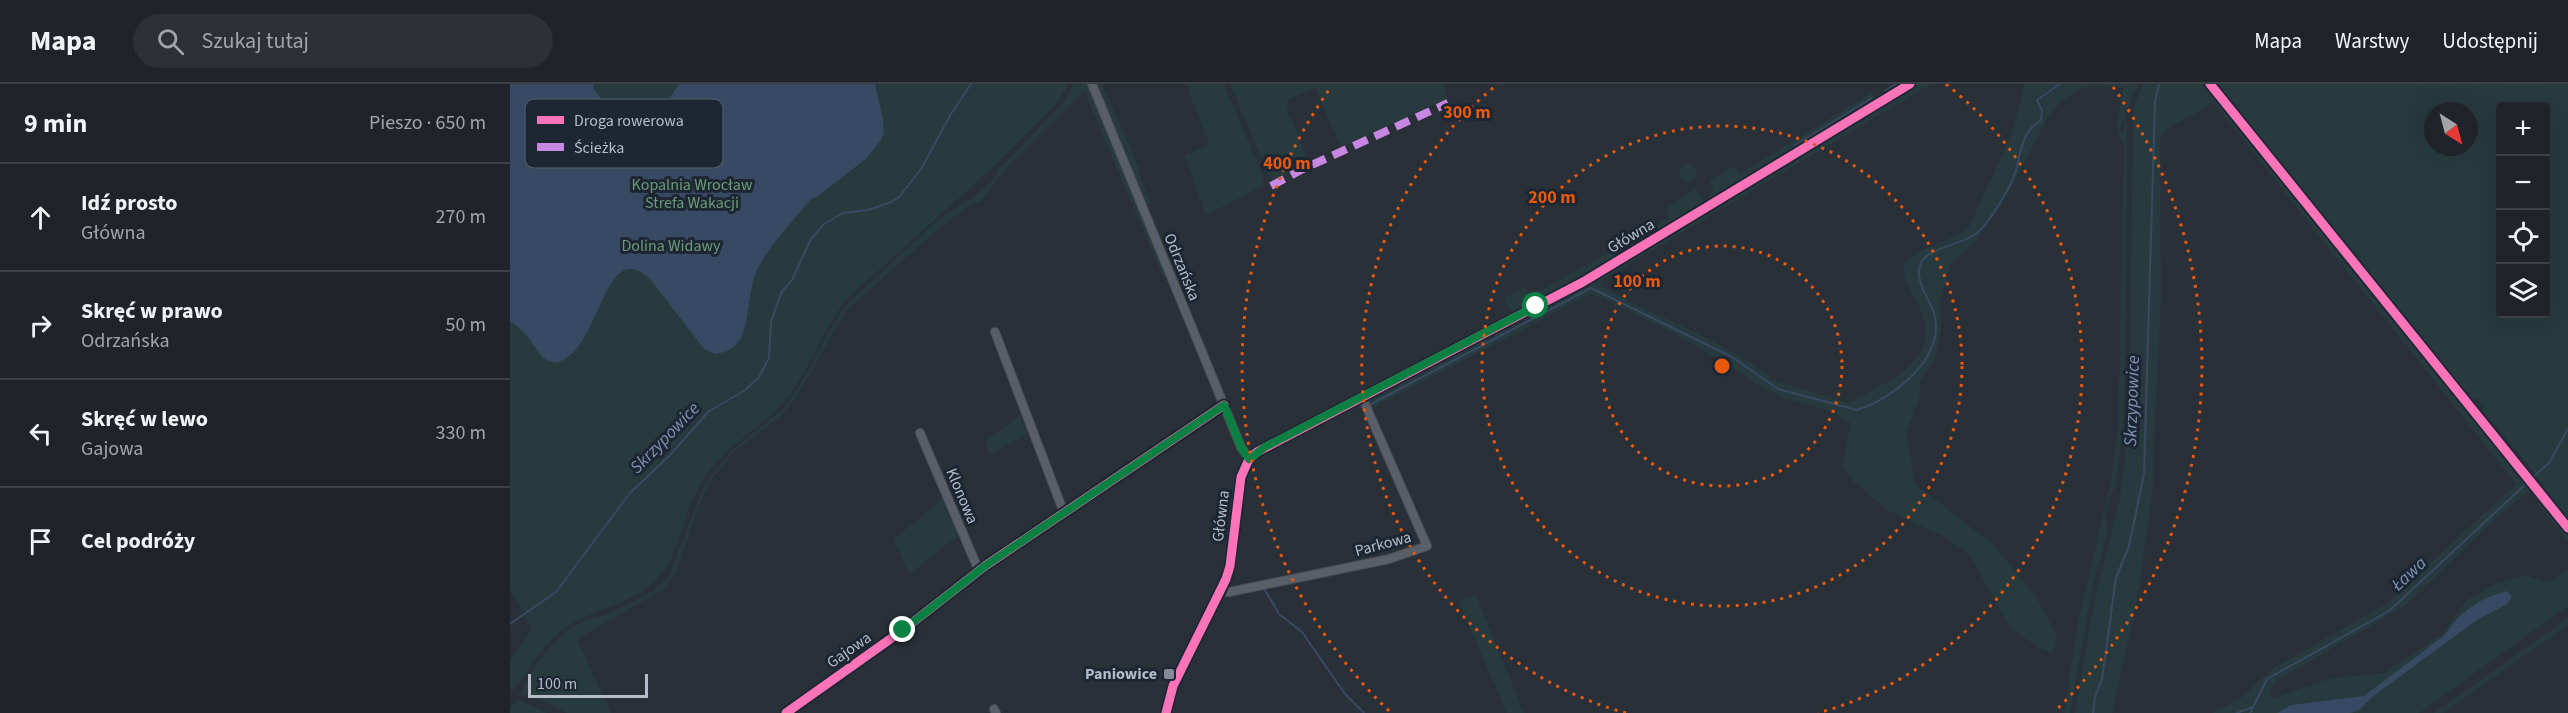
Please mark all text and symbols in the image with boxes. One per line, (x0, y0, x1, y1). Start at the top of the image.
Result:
search box (133, 14, 553, 68)
text: Mapa (30, 21, 97, 61)
icon: search (154, 25, 187, 58)
text: Szukaj tutaj (202, 25, 309, 57)
text: Mapa (2254, 26, 2302, 56)
text: Warstwy (2335, 26, 2409, 56)
text: Udostępnij (2442, 26, 2538, 56)
legend (525, 99, 723, 168)
text: 300 m (1443, 100, 1491, 125)
north arrow (2424, 102, 2478, 156)
map controls (2496, 102, 2550, 318)
button: + (2496, 102, 2550, 156)
text: 9 min (24, 105, 87, 142)
text: Pieszo · 650 m (369, 109, 486, 137)
text: Droga rowerowa (574, 110, 684, 132)
text: Ścieżka (574, 137, 624, 159)
text: 400 m (1263, 151, 1311, 176)
button: − (2496, 156, 2550, 210)
park label: Kopalnia Wrocław Strefa Wakacji (632, 174, 753, 214)
text: 200 m (1528, 185, 1576, 210)
text: Idź prosto (81, 187, 178, 219)
icon: ahead (24, 201, 57, 234)
text: 270 m (436, 203, 486, 231)
button: locate (2496, 210, 2550, 264)
street label: Główna (1603, 213, 1659, 259)
text: Główna (81, 219, 145, 247)
street label: Odrzańska (1159, 230, 1205, 304)
park label: Dolina Widawy (622, 235, 721, 257)
button: layers (2496, 264, 2550, 318)
text: 100 m (1613, 269, 1661, 294)
route start (1522, 292, 1548, 318)
text: Skręć w prawo (81, 295, 223, 327)
icon: right (24, 309, 57, 342)
text: 50 m (446, 311, 486, 339)
text: Odrzańska (81, 327, 169, 355)
water label: Skrzypowice (2118, 355, 2146, 447)
centre of rings (1712, 356, 1732, 376)
water label: Skrzypowice (624, 396, 706, 479)
text: Skręć w lewo (81, 403, 208, 435)
icon: left (24, 417, 57, 450)
text: 330 m (436, 419, 486, 447)
text: Gajowa (81, 435, 143, 463)
street label: Klonowa (940, 465, 984, 527)
street label: Główna (1207, 489, 1235, 543)
icon: arrive (24, 525, 57, 558)
text: Cel podróży (81, 525, 195, 557)
street label: Parkowa (1352, 526, 1414, 562)
water label: Ława (2385, 551, 2433, 598)
route end (889, 616, 915, 642)
street label: Gajowa (822, 627, 876, 673)
place label: Paniowice (1085, 663, 1157, 685)
marker: Paniowice (1162, 667, 1176, 681)
scale bar (528, 671, 648, 698)
text: 100 m (537, 673, 577, 695)

